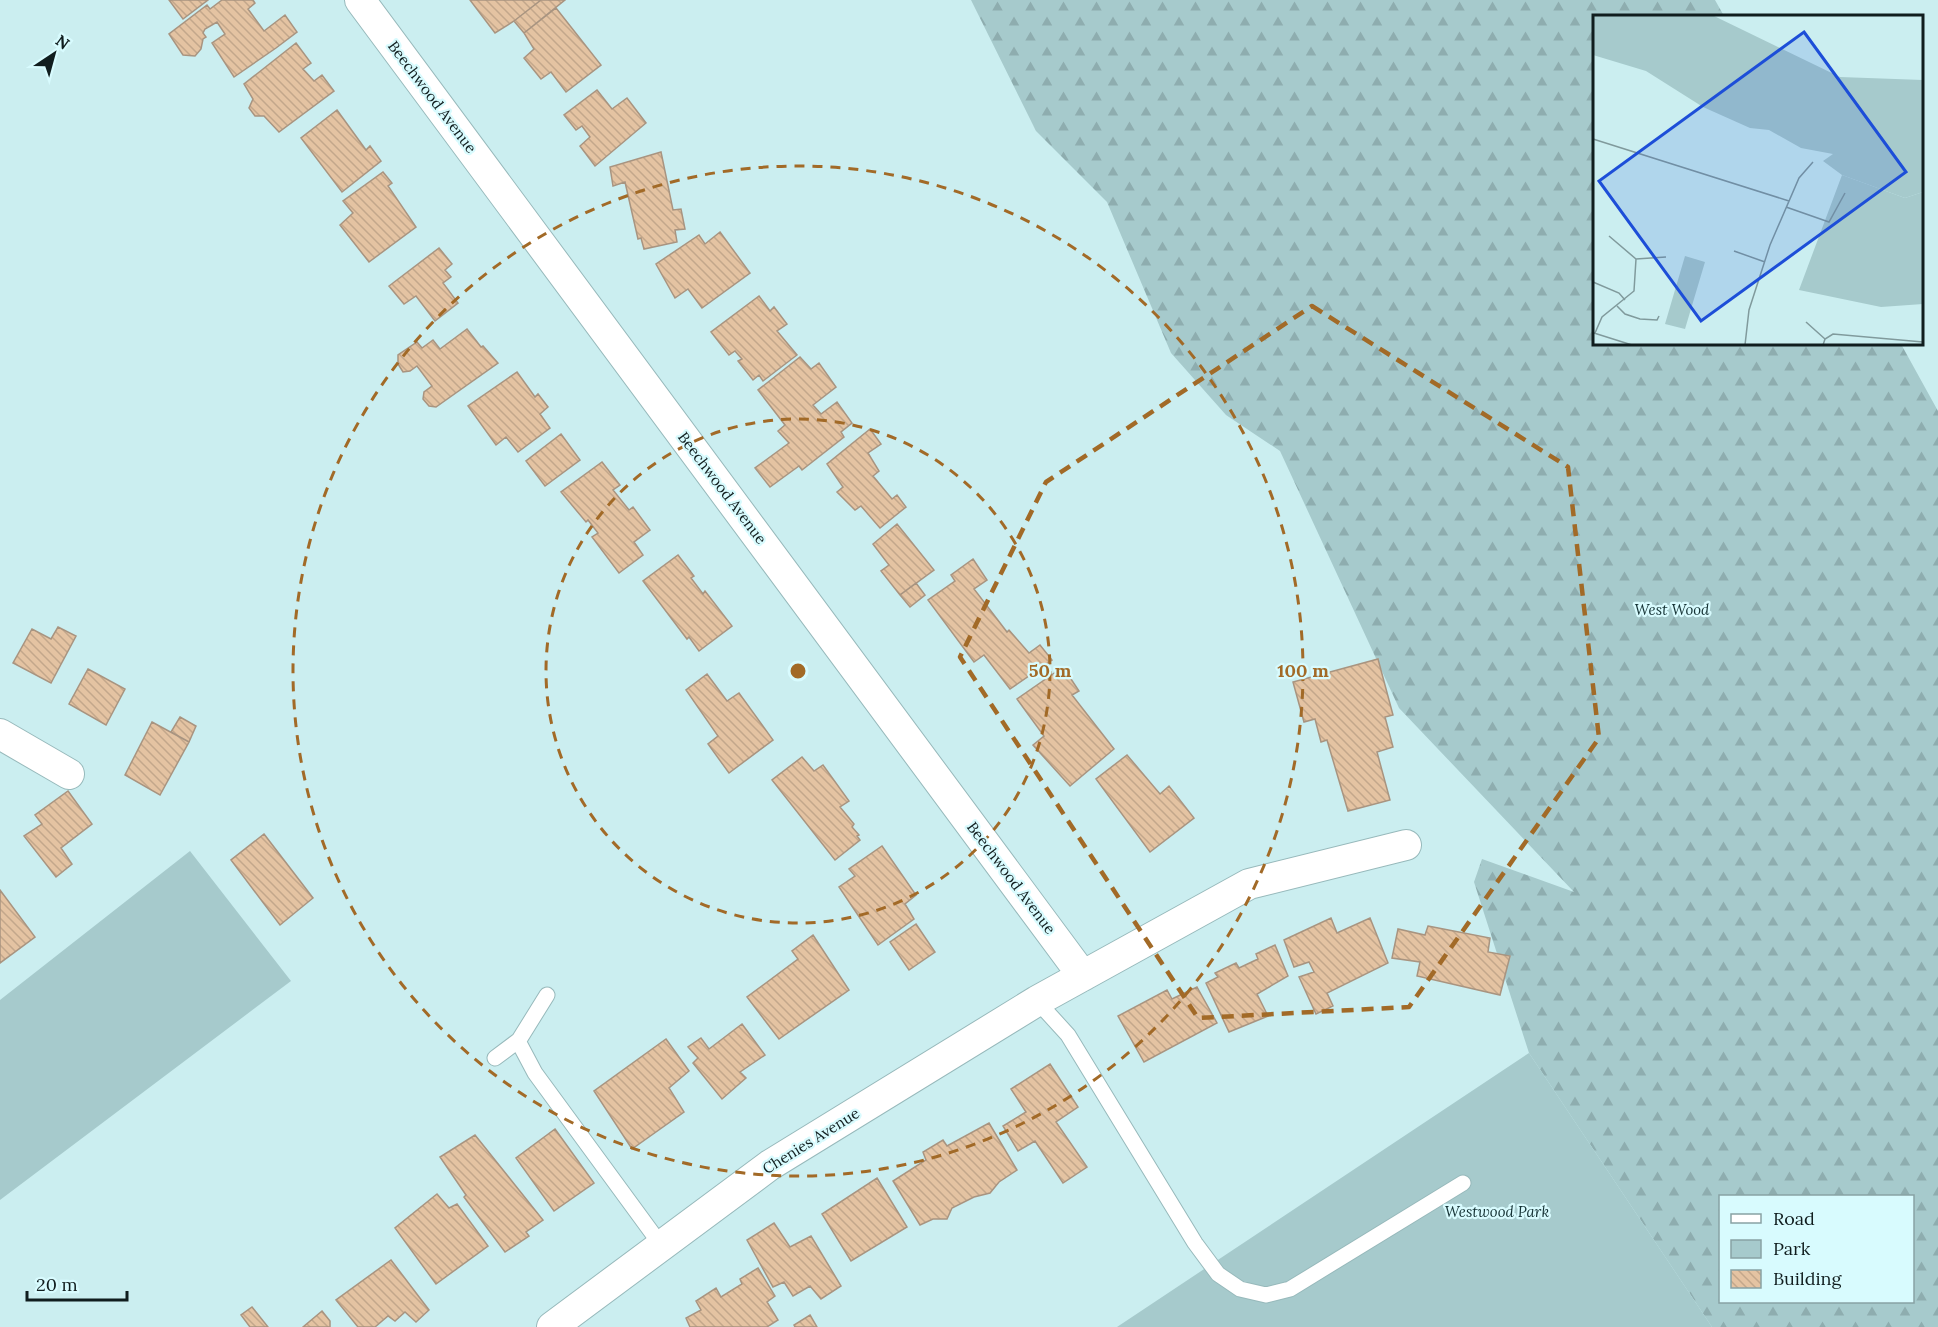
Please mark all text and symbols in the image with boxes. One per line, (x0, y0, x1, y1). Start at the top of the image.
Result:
inset map (1593, 15, 1923, 345)
north arrow (24, 24, 84, 84)
text: N (52, 30, 74, 54)
street label: Beechwood Avenue (384, 37, 481, 157)
street label: Beechwood Avenue (674, 428, 771, 548)
park label: West Wood (1635, 600, 1710, 619)
text: 50 m (1029, 659, 1072, 682)
text: 100 m (1277, 659, 1329, 682)
centre of rings (788, 661, 808, 681)
street label: Beechwood Avenue (963, 818, 1060, 938)
street label: Chenies Avenue (759, 1103, 863, 1178)
legend (1719, 1195, 1914, 1303)
park label: Westwood Park (1445, 1202, 1549, 1221)
text: Road (1773, 1207, 1815, 1230)
text: Park (1773, 1237, 1811, 1260)
scale bar (27, 1264, 128, 1302)
text: Building (1773, 1267, 1843, 1290)
text: 20 m (36, 1273, 78, 1296)

